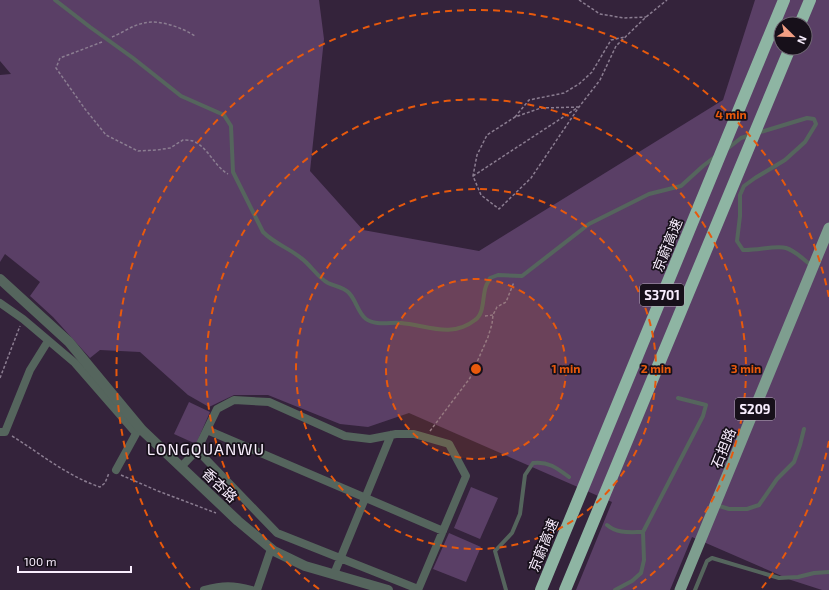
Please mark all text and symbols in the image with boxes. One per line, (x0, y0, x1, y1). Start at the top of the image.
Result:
north arrow (773, 16, 813, 56)
text: N (795, 34, 810, 46)
text: 4 min (715, 107, 747, 121)
street label: 京蔚高速 (649, 216, 685, 274)
road number: S3701 (640, 284, 684, 306)
text: 1 min (552, 361, 580, 375)
text: 2 min (641, 361, 671, 375)
text: 3 min (731, 361, 761, 375)
centre of rings (469, 362, 483, 376)
road number: S209 (735, 398, 775, 420)
street label: 石担路 (707, 425, 739, 471)
district label: LONGQUANWU (147, 439, 265, 459)
street label: 香杏路 (199, 464, 241, 506)
street label: 京蔚高速 (525, 516, 561, 574)
scale bar (18, 548, 131, 574)
text: 100 m (24, 554, 56, 568)

